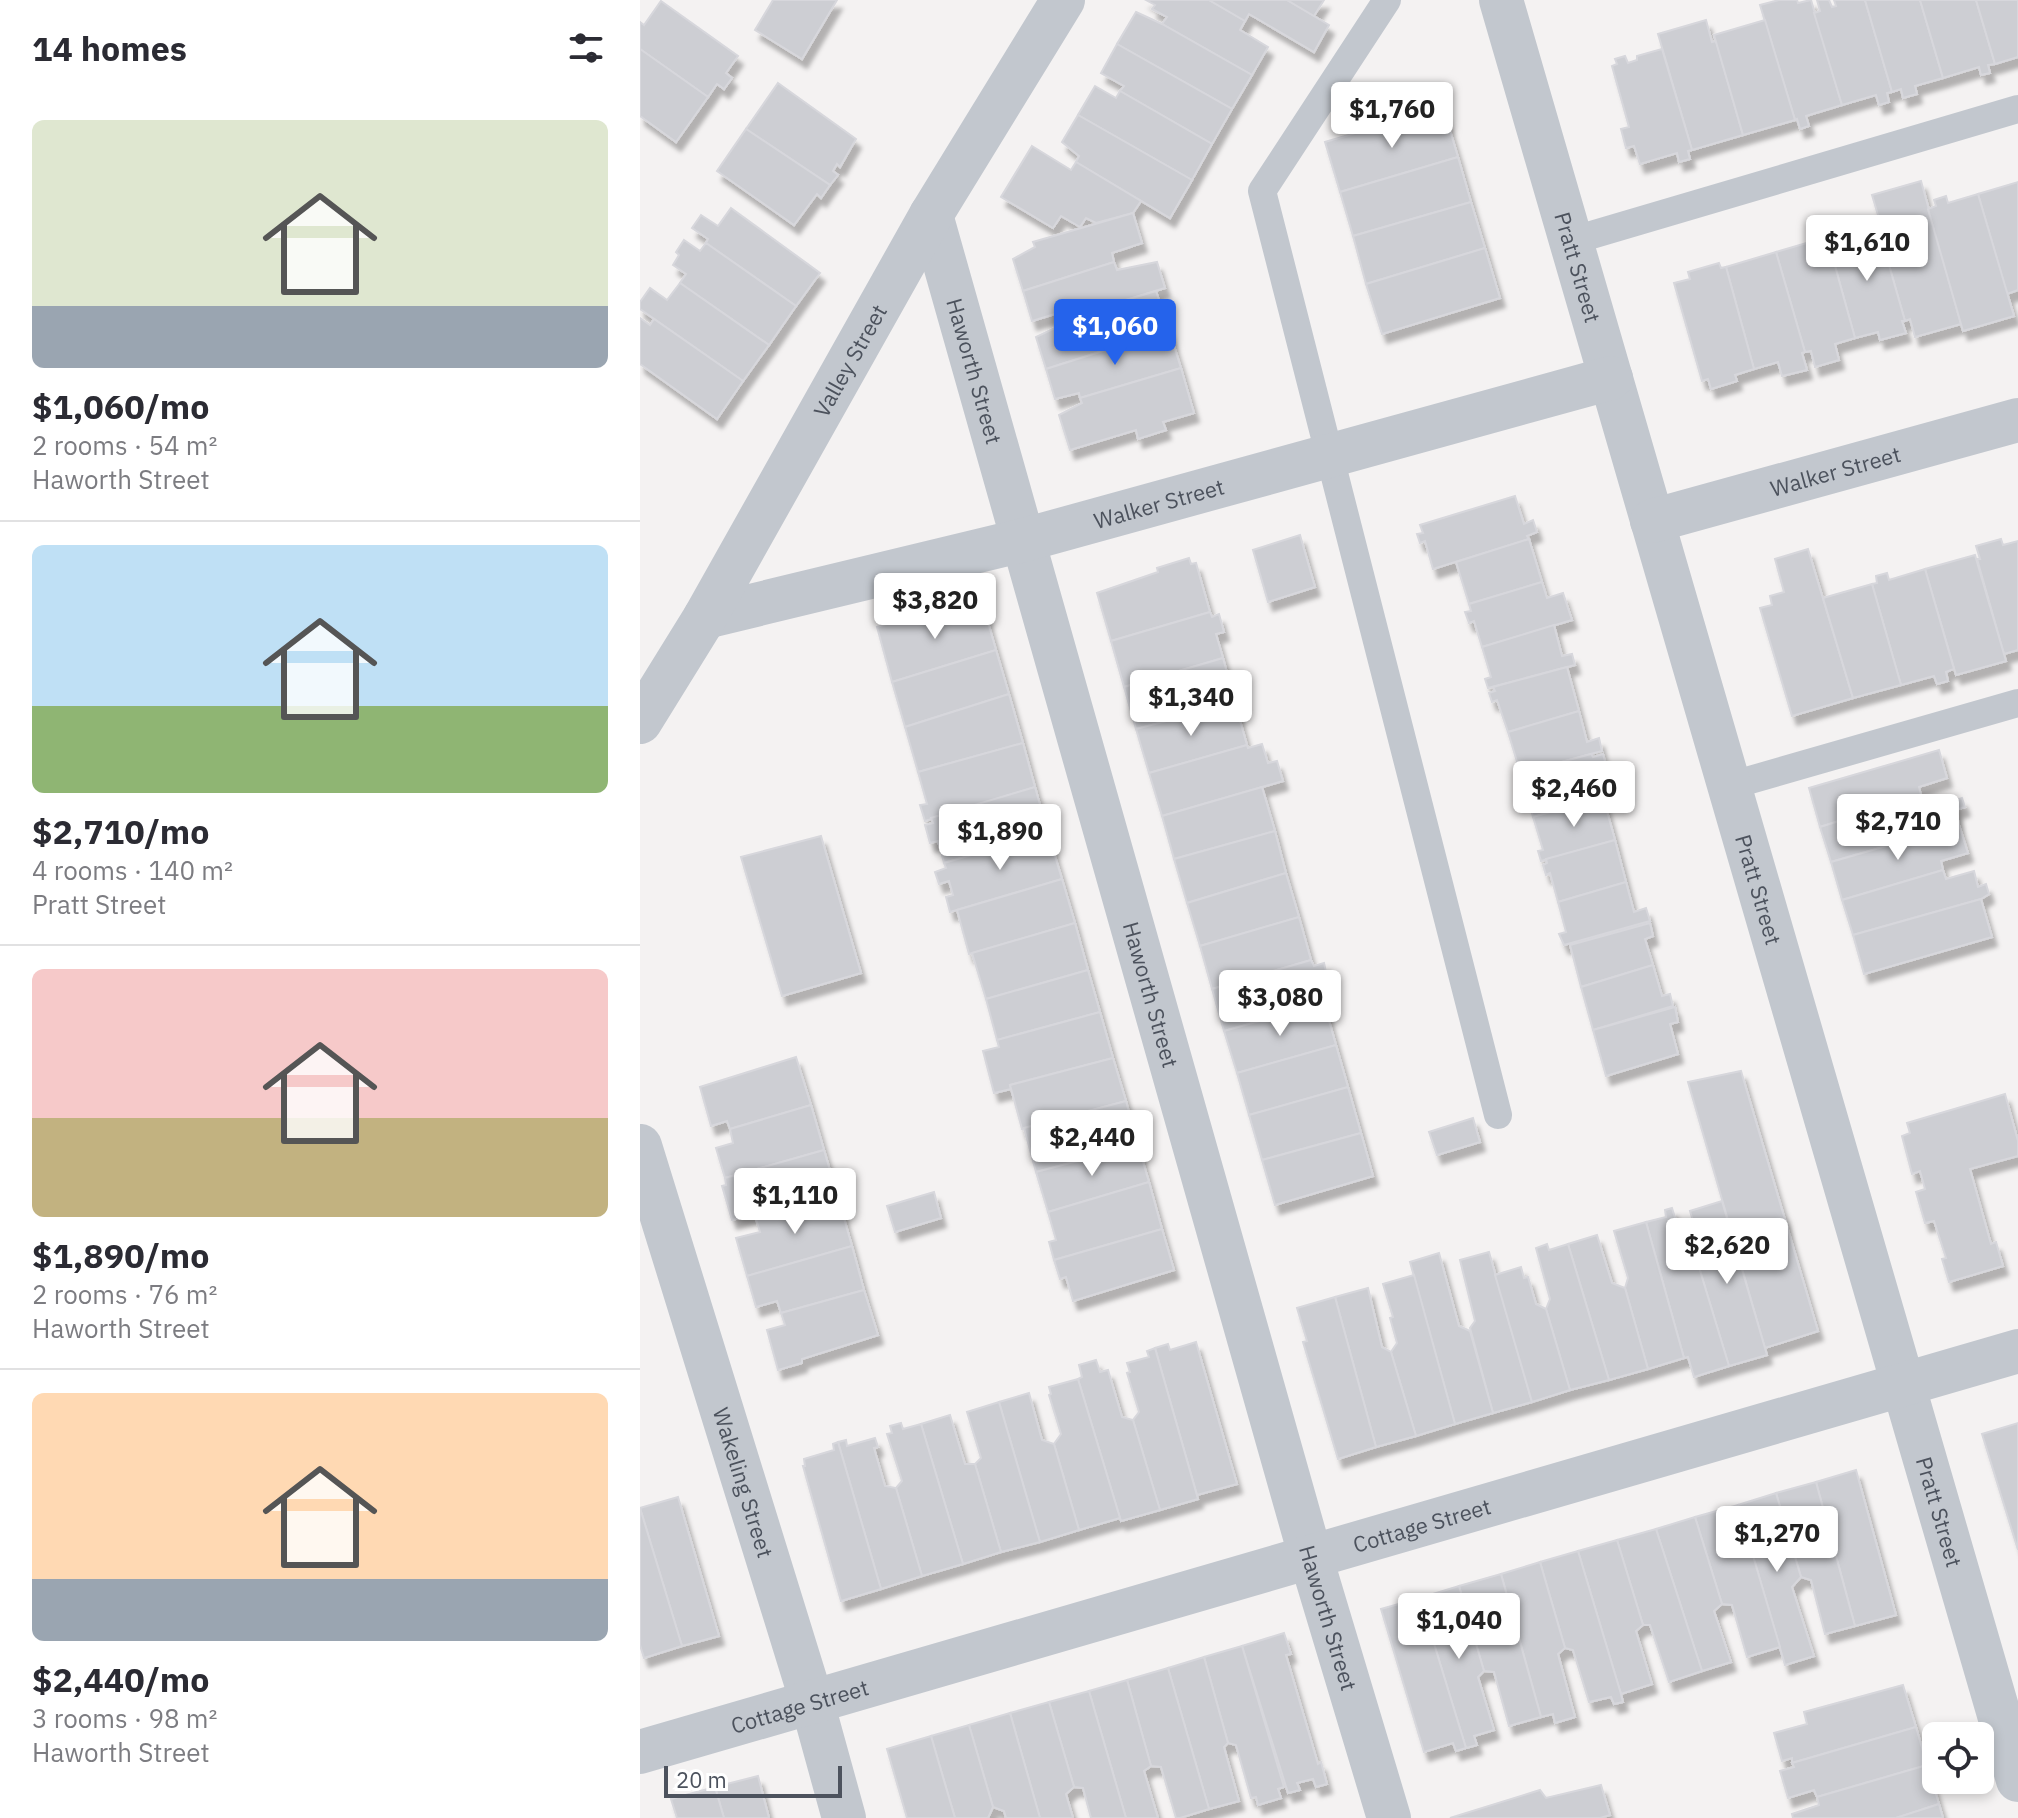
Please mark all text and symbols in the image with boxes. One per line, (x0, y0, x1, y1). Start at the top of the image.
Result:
text: 14 homes (32, 26, 187, 70)
icon: filters (564, 26, 608, 70)
pin: $1,760 (1327, 82, 1457, 150)
text: $1,760 (1349, 91, 1435, 125)
icon: home (248, 172, 392, 316)
street label: Pratt Street (1549, 208, 1608, 326)
pin: $1,610 (1802, 215, 1932, 283)
text: $1,610 (1824, 224, 1910, 258)
street label: Haworth Street (941, 295, 1010, 447)
street label: Valley Street (806, 299, 893, 422)
pin: $1,060 (1050, 299, 1180, 367)
text: $1,060 (1072, 308, 1158, 342)
text: $1,060/mo (32, 384, 209, 428)
text: 2 rooms · 54 m² (32, 428, 217, 462)
street label: Walker Street (1767, 439, 1904, 502)
text: Haworth Street (32, 462, 210, 496)
street label: Walker Street (1090, 471, 1227, 535)
pin: $3,820 (870, 573, 1000, 641)
text: $3,820 (892, 582, 978, 616)
icon: home (248, 597, 392, 741)
pin: $1,340 (1126, 670, 1256, 738)
text: $1,340 (1148, 679, 1234, 713)
pin: $2,460 (1509, 761, 1639, 829)
text: $2,460 (1531, 770, 1617, 804)
pin: $2,710 (1833, 794, 1963, 862)
text: $2,710 (1855, 803, 1941, 837)
pin: $1,890 (935, 804, 1065, 872)
text: $2,710/mo (32, 809, 209, 853)
text: $1,890 (957, 813, 1043, 847)
street label: Pratt Street (1729, 831, 1789, 948)
text: 4 rooms · 140 m² (32, 853, 233, 887)
text: Pratt Street (32, 887, 166, 921)
street label: Haworth Street (1117, 918, 1186, 1071)
pin: $3,080 (1215, 970, 1345, 1038)
text: $3,080 (1237, 979, 1323, 1013)
icon: home (248, 1021, 392, 1165)
pin: $2,440 (1027, 1110, 1157, 1178)
text: $2,440 (1049, 1119, 1135, 1153)
pin: $1,110 (730, 1168, 860, 1236)
text: $1,110 (752, 1177, 838, 1211)
pin: $2,620 (1662, 1218, 1792, 1286)
text: $2,620 (1684, 1227, 1770, 1261)
text: $1,890/mo (32, 1233, 209, 1277)
text: 2 rooms · 76 m² (32, 1277, 217, 1311)
text: Haworth Street (32, 1311, 210, 1345)
street label: Wakeling Street (707, 1404, 781, 1561)
icon: home (248, 1445, 392, 1589)
street label: Pratt Street (1910, 1453, 1970, 1570)
street label: Cottage Street (1349, 1491, 1494, 1558)
pin: $1,270 (1712, 1506, 1842, 1574)
text: $1,270 (1734, 1515, 1820, 1549)
street label: Haworth Street (1294, 1542, 1364, 1694)
pin: $1,040 (1394, 1593, 1524, 1661)
text: $1,040 (1416, 1602, 1502, 1636)
text: $2,440/mo (32, 1657, 209, 1701)
street label: Cottage Street (727, 1672, 872, 1739)
text: 3 rooms · 98 m² (32, 1701, 217, 1735)
map controls (1922, 1722, 1994, 1794)
button: locate (1922, 1722, 1994, 1794)
text: Haworth Street (32, 1735, 210, 1769)
scale bar (664, 1762, 842, 1798)
text: 20 m (676, 1765, 727, 1794)

